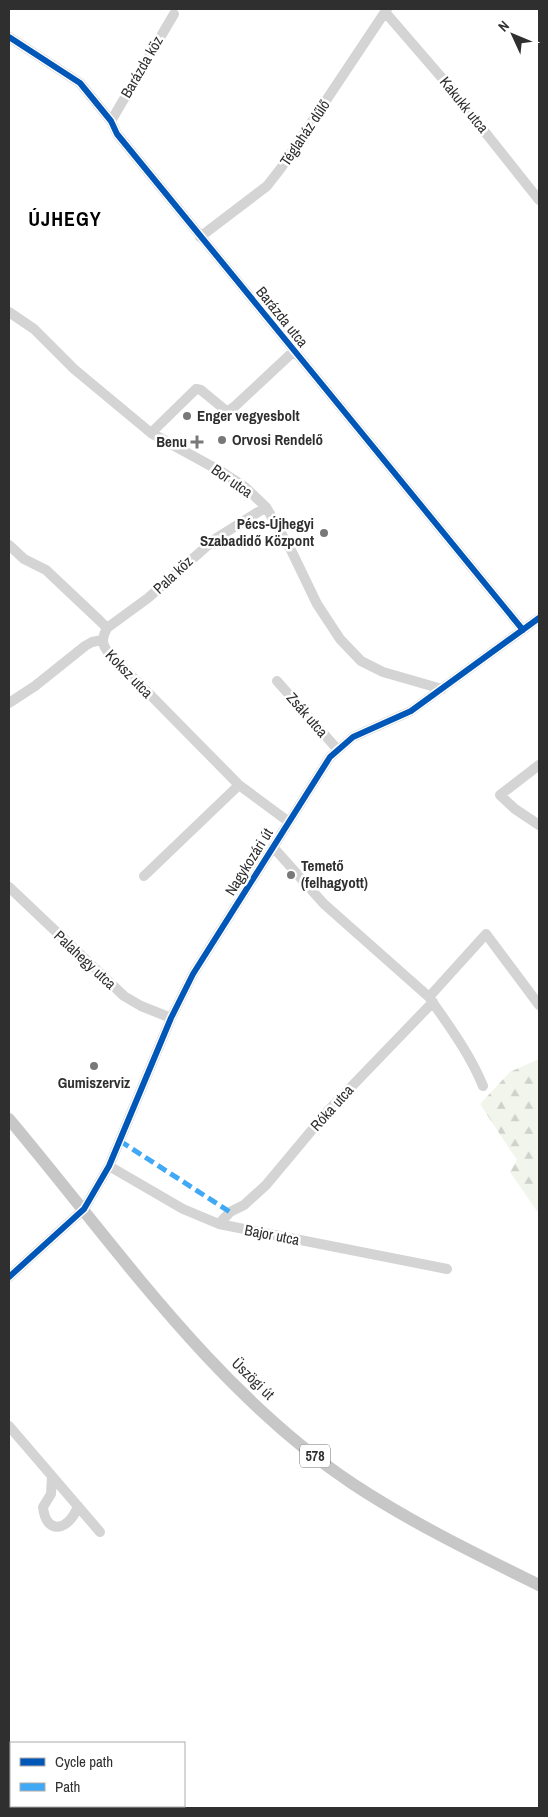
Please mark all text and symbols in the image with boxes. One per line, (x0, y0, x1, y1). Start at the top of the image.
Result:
north arrow (488, 10, 538, 60)
text: N (494, 17, 513, 35)
street label: Barázda köz (115, 32, 168, 102)
street label: Kakukk utca (435, 72, 494, 137)
street label: Téglaház dűlő (275, 95, 335, 170)
district label: ÚJHEGY (28, 205, 102, 232)
street label: Barázda utca (251, 282, 313, 352)
place label: Enger vegyesbolt (197, 405, 300, 426)
marker: Enger vegyesbolt (181, 410, 193, 422)
place label: Orvosi Rendelő (232, 429, 323, 450)
place label: Benu (156, 431, 187, 452)
marker: Orvosi Rendelő (216, 434, 228, 446)
marker: Benu (191, 436, 203, 448)
street label: Bor utca (208, 459, 257, 502)
place label: Pécs-Újhegyi Szabadidő Központ (200, 513, 314, 551)
marker: Pécs-Újhegyi Szabadidő Központ (318, 527, 330, 539)
street label: Pala köz (148, 551, 197, 598)
street label: Koksz utca (101, 645, 158, 703)
street label: Zsák utca (282, 688, 333, 742)
street label: Nagykozári út (220, 824, 278, 899)
place label: Temető (felhagyott) (301, 855, 368, 893)
marker: Temető (felhagyott) (285, 869, 297, 881)
street label: Palahegy utca (50, 925, 121, 994)
marker: Gumiszerviz (88, 1060, 100, 1072)
place label: Gumiszerviz (58, 1072, 130, 1093)
street label: Róka utca (305, 1080, 358, 1135)
street label: Bajor utca (243, 1219, 301, 1250)
street label: Üszögi út (227, 1353, 280, 1405)
road number: 578 (300, 1444, 330, 1468)
legend (10, 1742, 185, 1807)
text: Cycle path (55, 1751, 113, 1772)
text: Path (55, 1776, 80, 1797)

